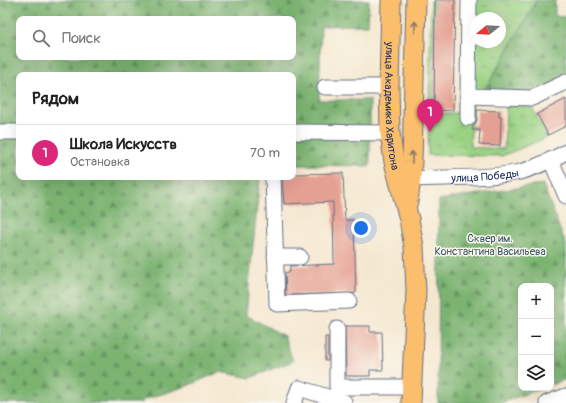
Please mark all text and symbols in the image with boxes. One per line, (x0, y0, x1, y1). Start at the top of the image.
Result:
north arrow (470, 12, 506, 48)
search box (16, 16, 296, 60)
one-way arrow (411, 21, 419, 34)
icon: search (30, 27, 52, 49)
text: Поиск (62, 29, 101, 48)
street label: улица Академика Харитона (382, 41, 402, 171)
text: Рядом (32, 88, 79, 109)
pin: 1 (417, 99, 443, 132)
text: Школа Искусств (70, 135, 177, 154)
text: 1 (42, 145, 48, 161)
text: 70 m (250, 145, 280, 161)
one-way arrow (408, 151, 416, 164)
text: Остановка (70, 154, 130, 170)
street label: улица Победы (450, 166, 520, 185)
your location (351, 218, 371, 238)
park label: Сквер им. Константина Васильева (434, 232, 546, 258)
map controls (518, 283, 554, 391)
button: + (518, 283, 554, 319)
button: − (518, 319, 554, 355)
button: layers (518, 355, 554, 391)

